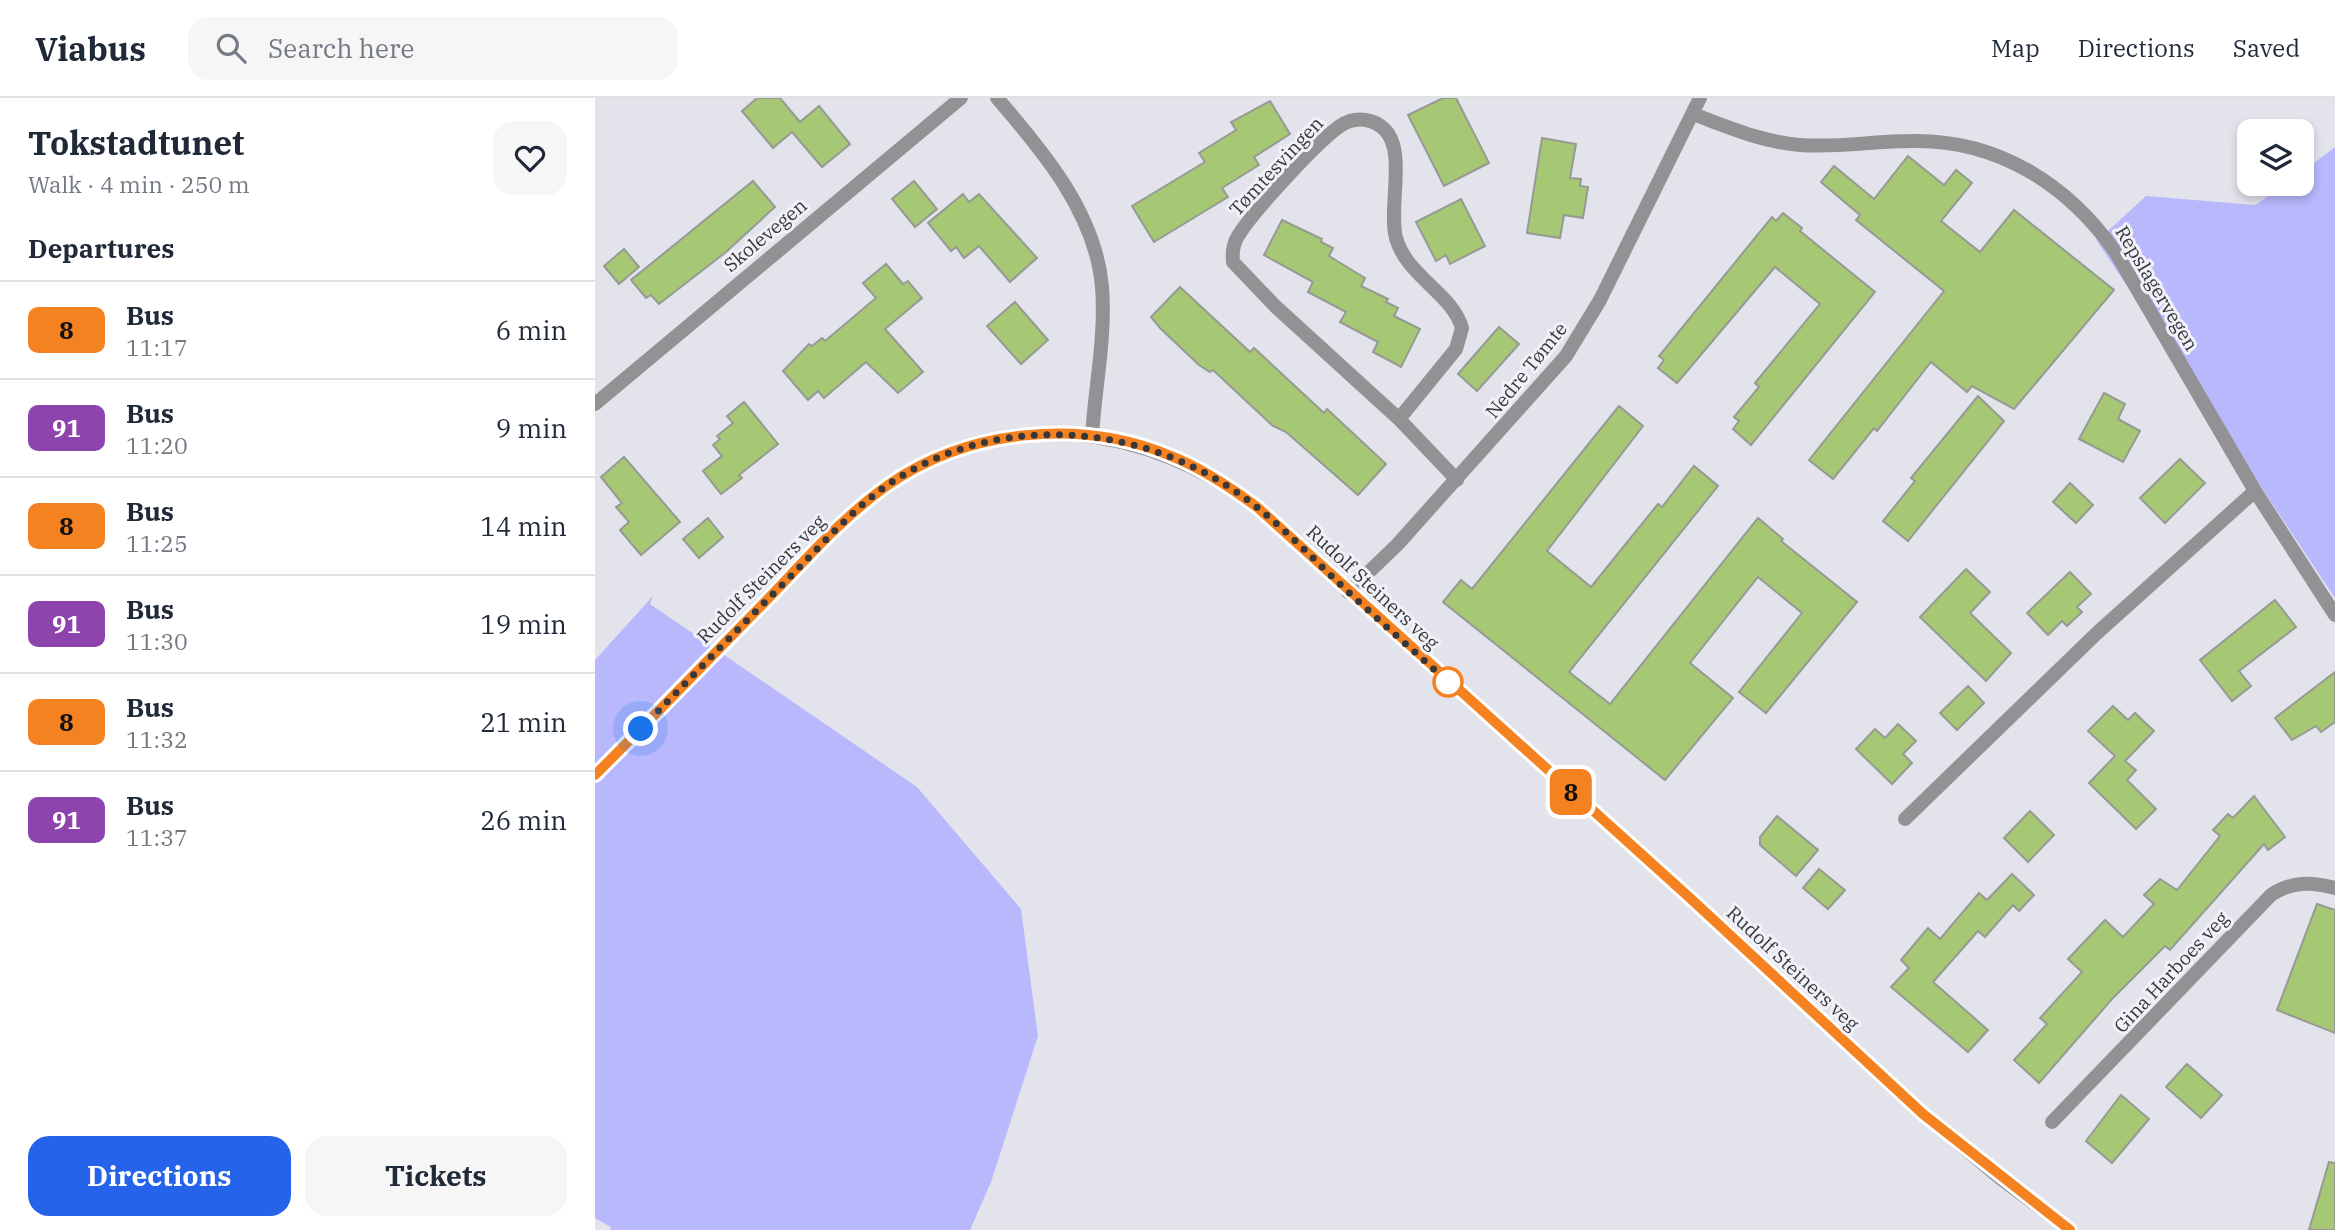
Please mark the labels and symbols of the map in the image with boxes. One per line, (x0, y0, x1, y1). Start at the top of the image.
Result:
street label: Tømtesvingen (1224, 111, 1328, 221)
street label: Skolevegen (718, 193, 812, 277)
street label: Repslagervegen (2110, 221, 2204, 355)
street label: Nedre Tømte (1480, 317, 1572, 423)
street label: Rudolf Steiners veg (692, 509, 831, 648)
street label: Rudolf Steiners veg (1302, 519, 1445, 655)
unlabelled marker (1433, 667, 1463, 697)
your location (623, 711, 658, 746)
line badge: 8 (1548, 769, 1594, 815)
street label: Rudolf Steiners veg (1722, 900, 1865, 1036)
street label: Gina Harboes veg (2109, 906, 2234, 1038)

